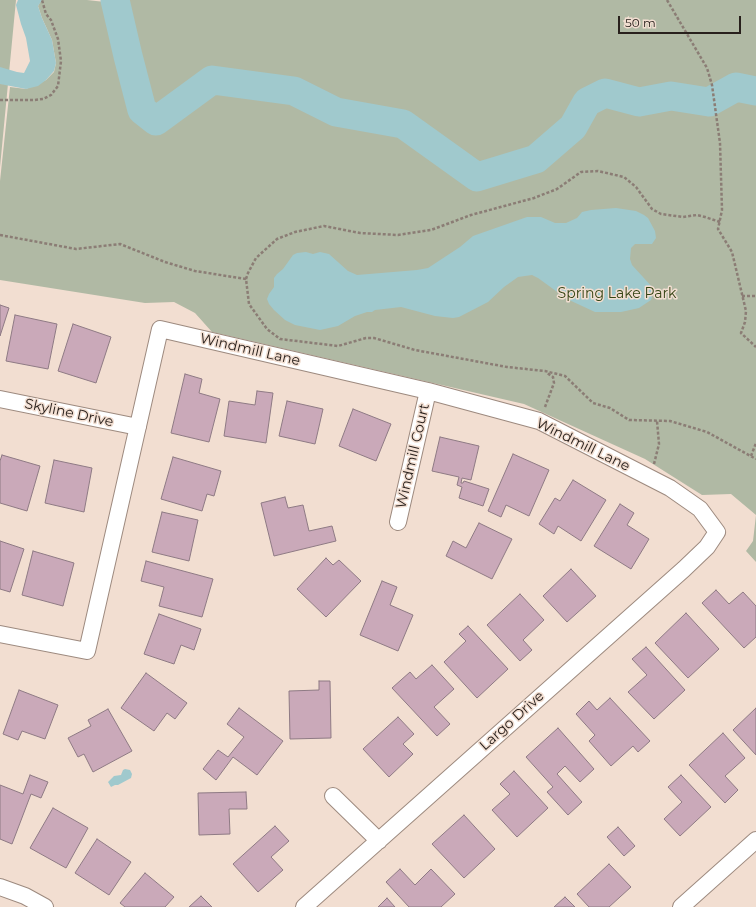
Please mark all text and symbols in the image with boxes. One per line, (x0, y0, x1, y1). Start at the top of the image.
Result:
scale bar (620, 8, 743, 34)
text: 50 m (625, 15, 656, 30)
park label: Spring Lake Park (558, 286, 676, 302)
street label: Windmill Lane (198, 330, 302, 370)
street label: Skyline Drive (23, 395, 115, 431)
street label: Windmill Court (393, 402, 433, 510)
street label: Windmill Lane (533, 415, 633, 475)
street label: Largo Drive (476, 688, 548, 754)

